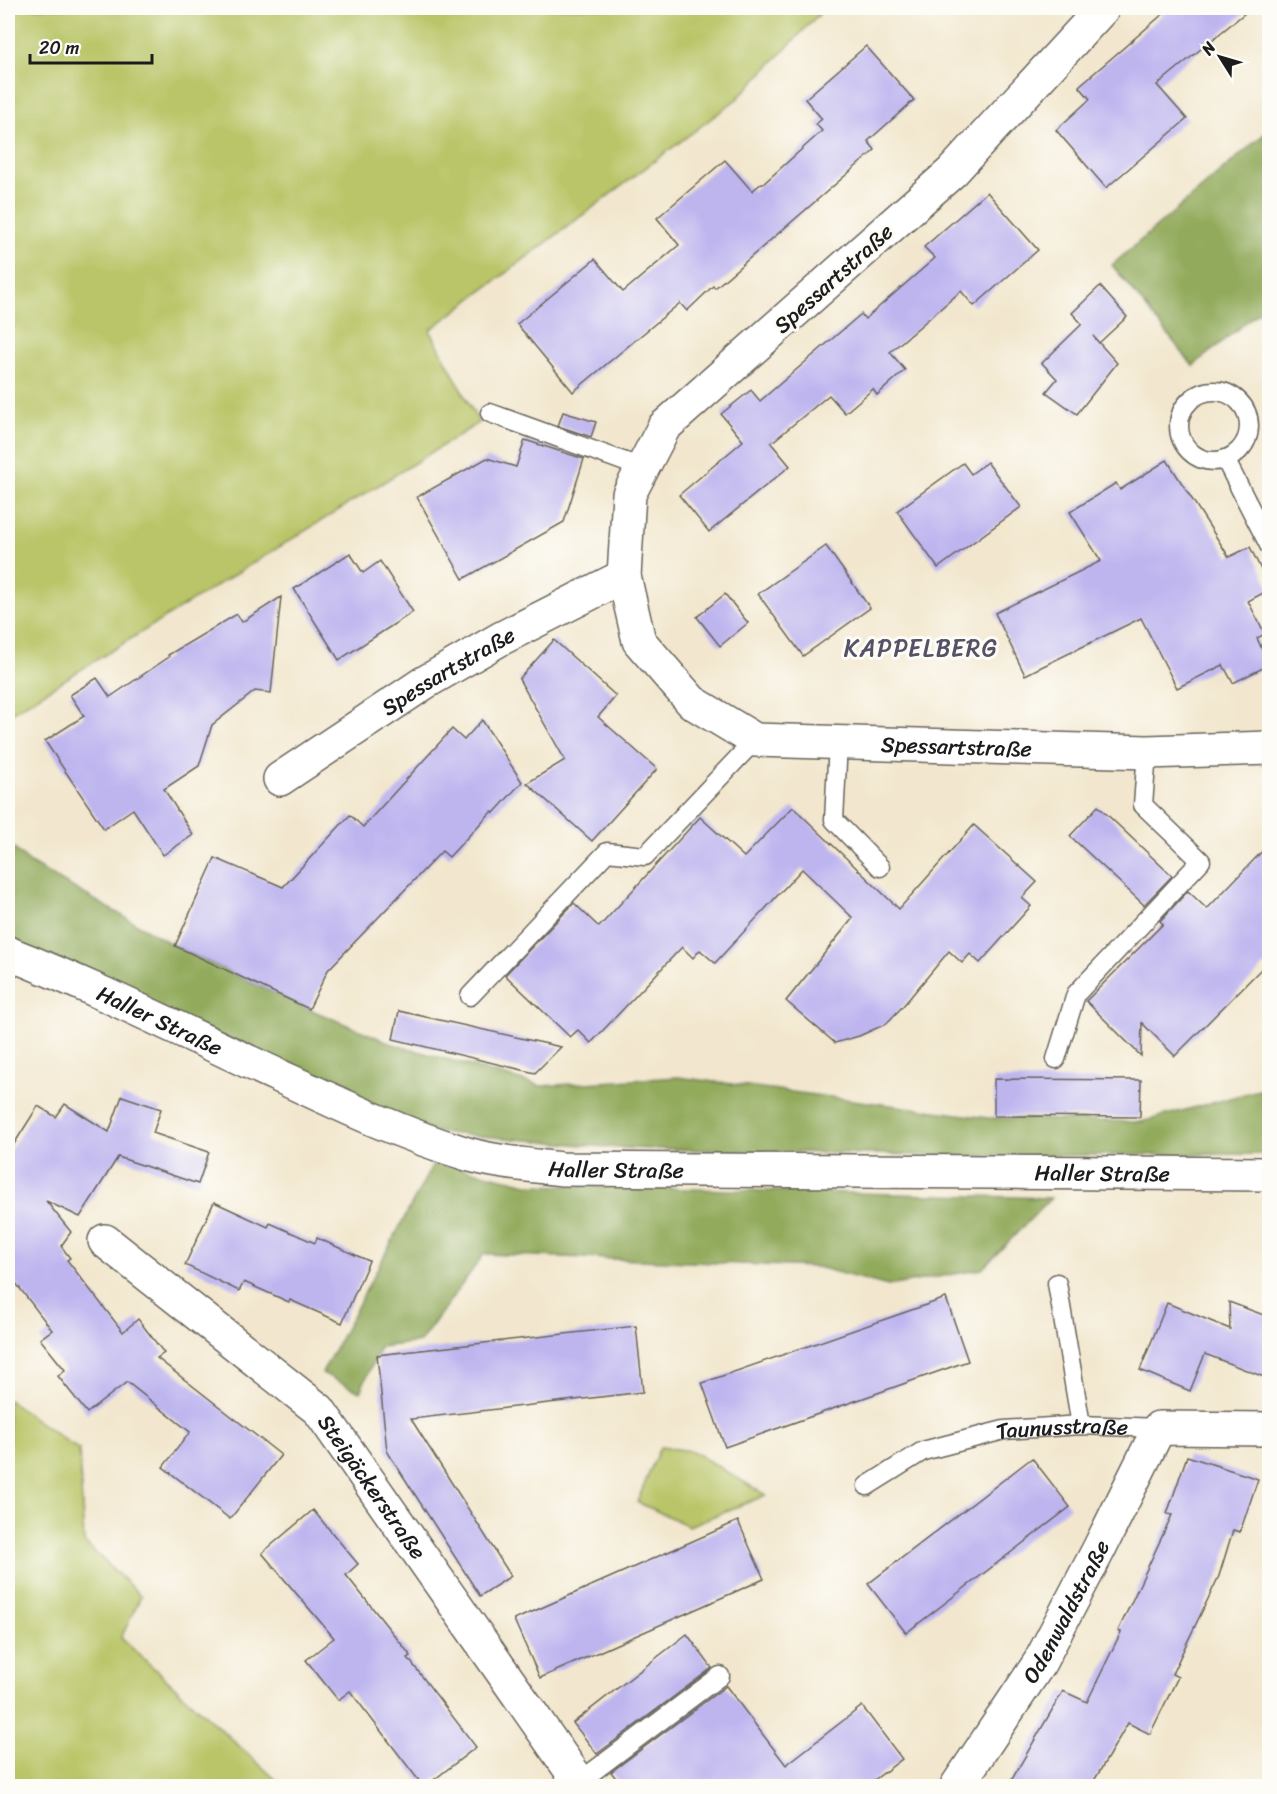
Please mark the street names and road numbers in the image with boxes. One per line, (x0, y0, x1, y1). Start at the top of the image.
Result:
street label: Spessartstraße (764, 213, 902, 343)
street label: Spessartstraße (373, 615, 522, 727)
street label: Spessartstraße (880, 725, 1032, 768)
street label: Haller Straße (90, 974, 229, 1067)
street label: Haller Straße (546, 1149, 684, 1190)
street label: Haller Straße (1035, 1153, 1170, 1193)
street label: Steigäckerstraße (307, 1406, 437, 1568)
street label: Taunusstraße (992, 1406, 1129, 1451)
street label: Odenwaldstraße (1012, 1533, 1121, 1692)

